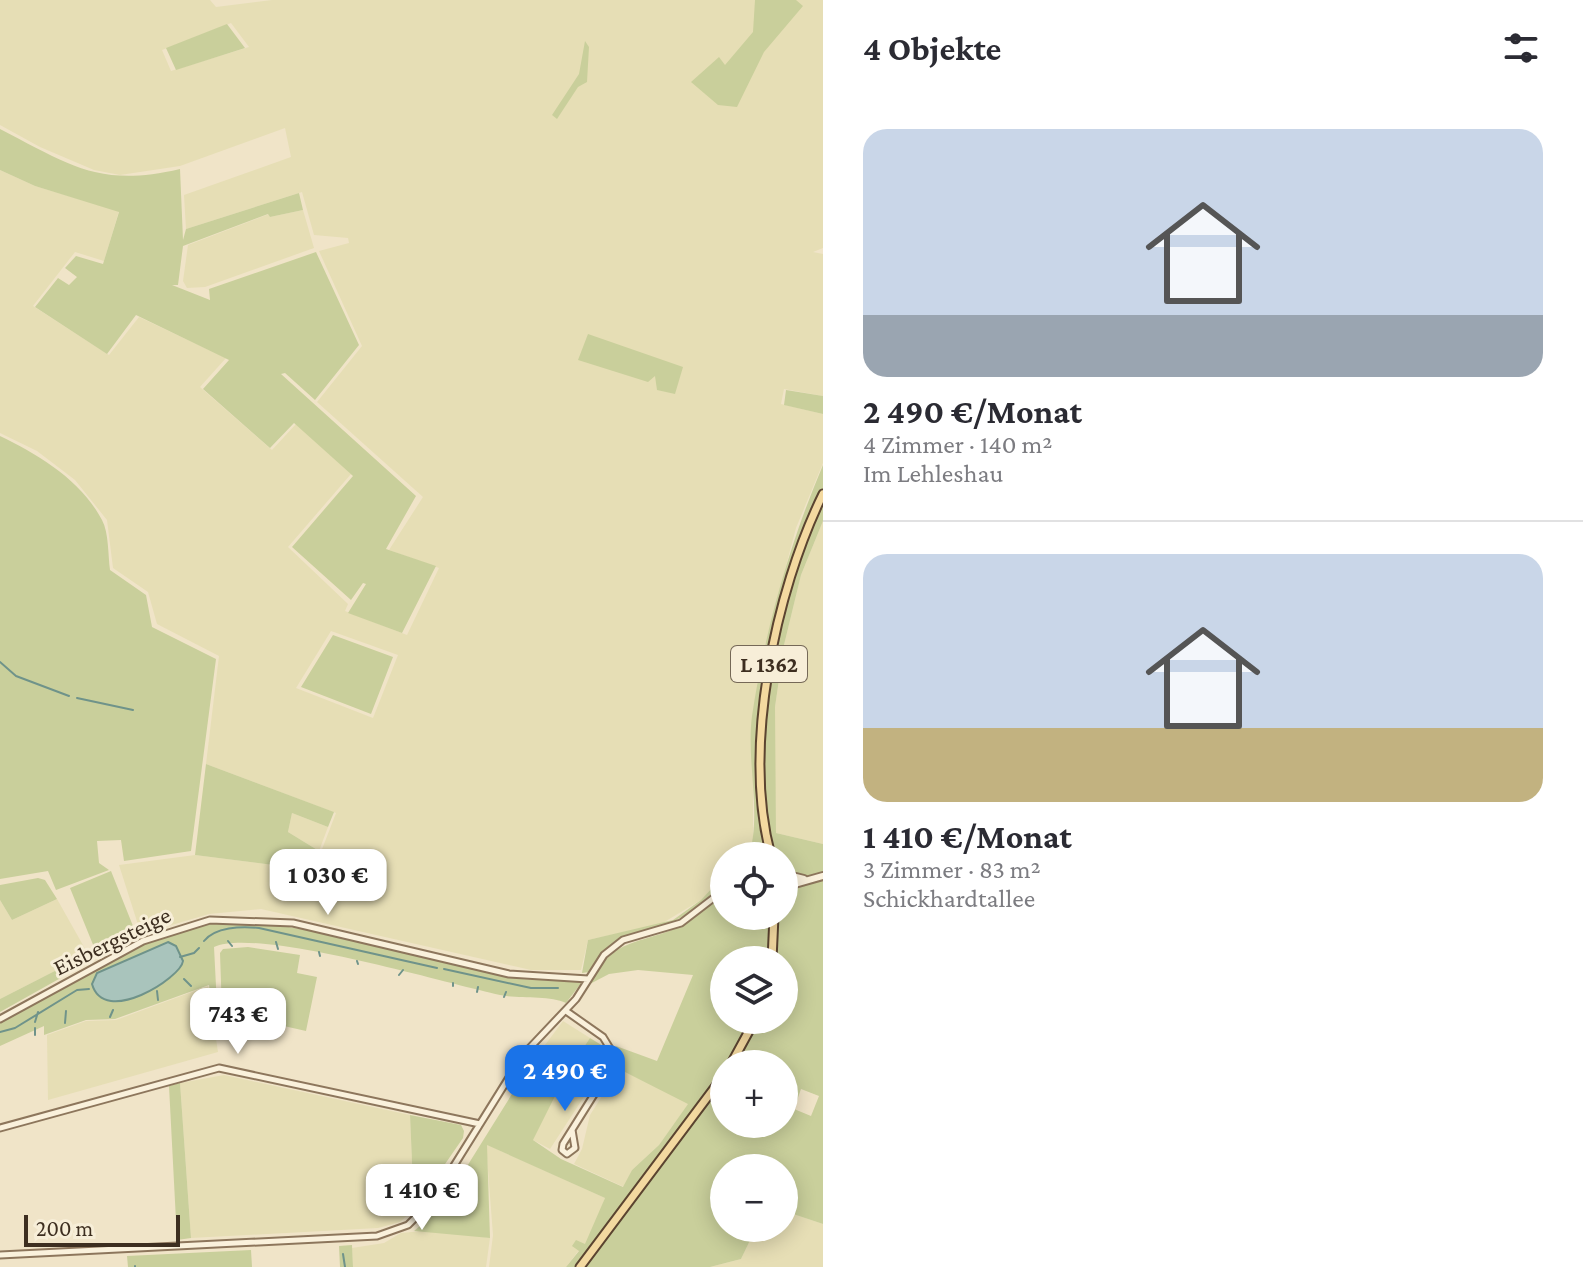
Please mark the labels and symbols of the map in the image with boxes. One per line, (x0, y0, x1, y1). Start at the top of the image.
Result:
road number: L 1362 (731, 646, 807, 682)
pin: 1 030 € (254, 849, 402, 917)
street label: Eisbergsteige (49, 901, 175, 981)
pin: 743 € (182, 988, 294, 1056)
pin: 2 490 € (491, 1045, 639, 1113)
pin: 1 410 € (348, 1164, 496, 1232)
scale bar (24, 1211, 180, 1247)

